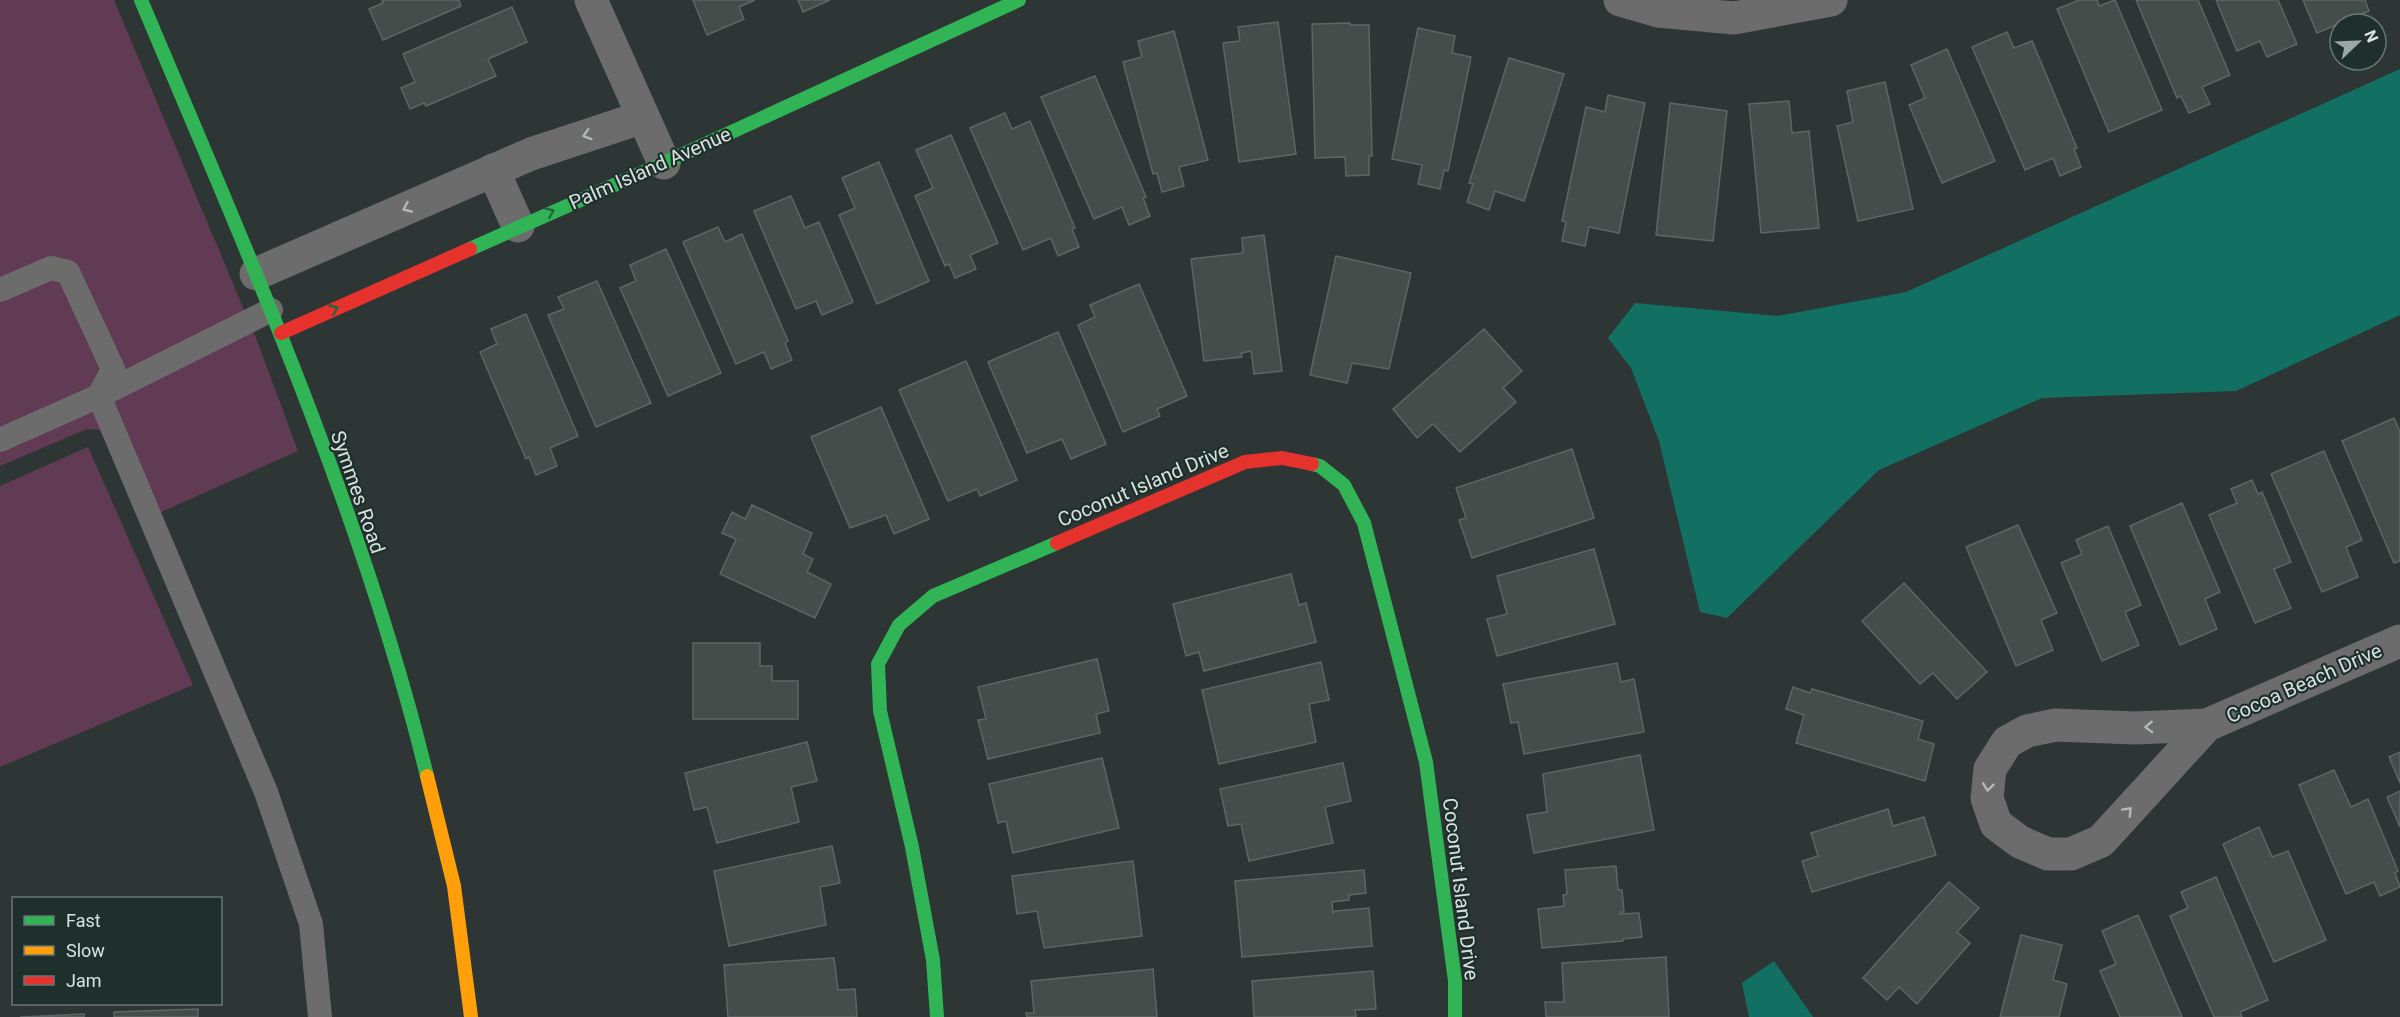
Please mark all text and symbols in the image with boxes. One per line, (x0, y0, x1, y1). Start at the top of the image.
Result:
north arrow (2328, 12, 2388, 72)
text: N (2360, 27, 2382, 45)
street label: Palm Island Avenue (565, 121, 735, 215)
one-way arrow (582, 128, 593, 141)
one-way arrow (402, 200, 413, 212)
one-way arrow (544, 207, 555, 219)
one-way arrow (328, 305, 339, 317)
street label: Symmes Road (326, 427, 390, 557)
street label: Coconut Island Drive (1054, 438, 1232, 532)
street label: Cocoa Beach Drive (2223, 638, 2385, 728)
one-way arrow (2144, 721, 2153, 734)
one-way arrow (1982, 783, 1995, 792)
street label: Coconut Island Drive (1438, 796, 1484, 982)
one-way arrow (2121, 807, 2132, 818)
legend (12, 897, 222, 1005)
text: Fast (66, 910, 101, 931)
text: Slow (66, 940, 105, 961)
text: Jam (66, 970, 102, 991)

